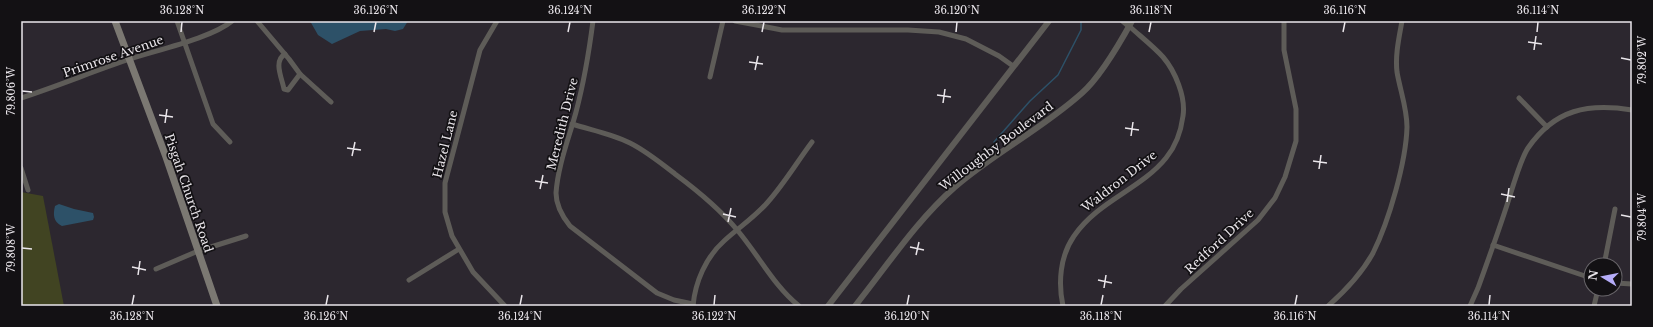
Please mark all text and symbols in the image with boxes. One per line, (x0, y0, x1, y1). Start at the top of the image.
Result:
text: 36.128°N (160, 4, 204, 17)
text: 36.126°N (354, 4, 398, 17)
text: 36.124°N (548, 4, 592, 17)
text: 36.122°N (742, 4, 786, 17)
text: 36.120°N (934, 4, 980, 17)
text: 36.118°N (1130, 4, 1172, 17)
text: 36.116°N (1323, 4, 1367, 17)
text: 36.114°N (1517, 4, 1559, 17)
street label: Primrose Avenue (61, 32, 165, 80)
text: 79.802°W (1636, 36, 1649, 84)
text: 79.806°W (5, 66, 18, 115)
street label: Meredith Drive (543, 76, 581, 172)
street label: Willoughby Boulevard (935, 98, 1056, 194)
street label: Hazel Lane (429, 109, 461, 179)
street label: Pisgah Church Road (162, 132, 216, 254)
street label: Waldron Drive (1078, 147, 1160, 216)
text: 79.804°W (1636, 193, 1649, 241)
street label: Redford Drive (1182, 205, 1257, 277)
text: 79.808°W (5, 224, 18, 272)
north arrow (1583, 257, 1623, 297)
text: N (1585, 268, 1601, 282)
text: 36.128°N (110, 310, 154, 323)
text: 36.126°N (304, 310, 348, 323)
text: 36.124°N (498, 310, 542, 323)
text: 36.122°N (692, 310, 736, 323)
text: 36.120°N (884, 310, 930, 323)
text: 36.118°N (1080, 310, 1122, 323)
text: 36.116°N (1273, 310, 1317, 323)
text: 36.114°N (1468, 310, 1510, 323)

